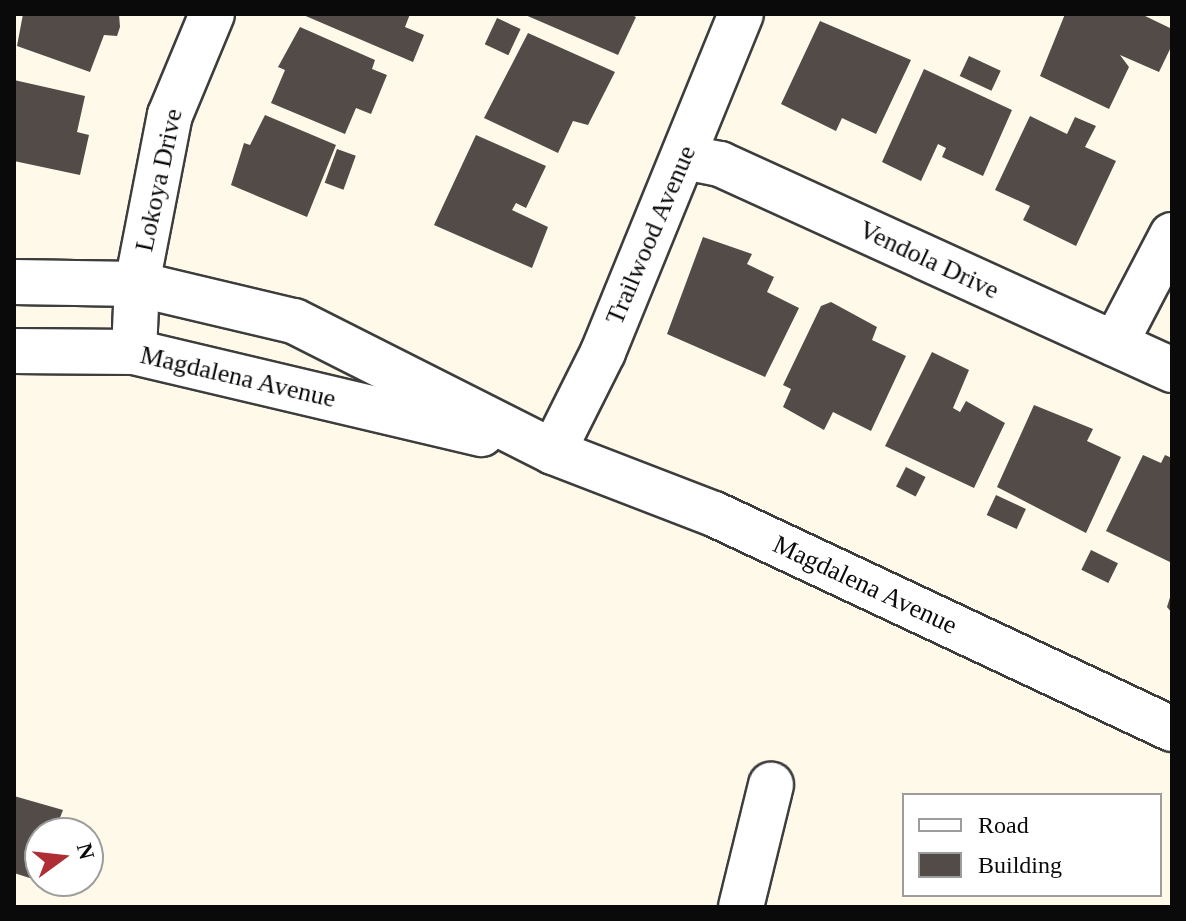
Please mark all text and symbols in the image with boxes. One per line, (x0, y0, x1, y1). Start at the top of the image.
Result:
street label: Lokoya Drive (129, 106, 189, 254)
street label: Trailwood Avenue (599, 140, 703, 330)
street label: Vendola Drive (854, 214, 1004, 306)
street label: Magdalena Avenue (137, 339, 339, 415)
street label: Magdalena Avenue (767, 528, 963, 642)
legend (902, 793, 1162, 897)
text: Road (978, 812, 1029, 838)
north arrow (24, 817, 104, 897)
text: N (72, 840, 100, 862)
text: Building (978, 852, 1062, 878)

